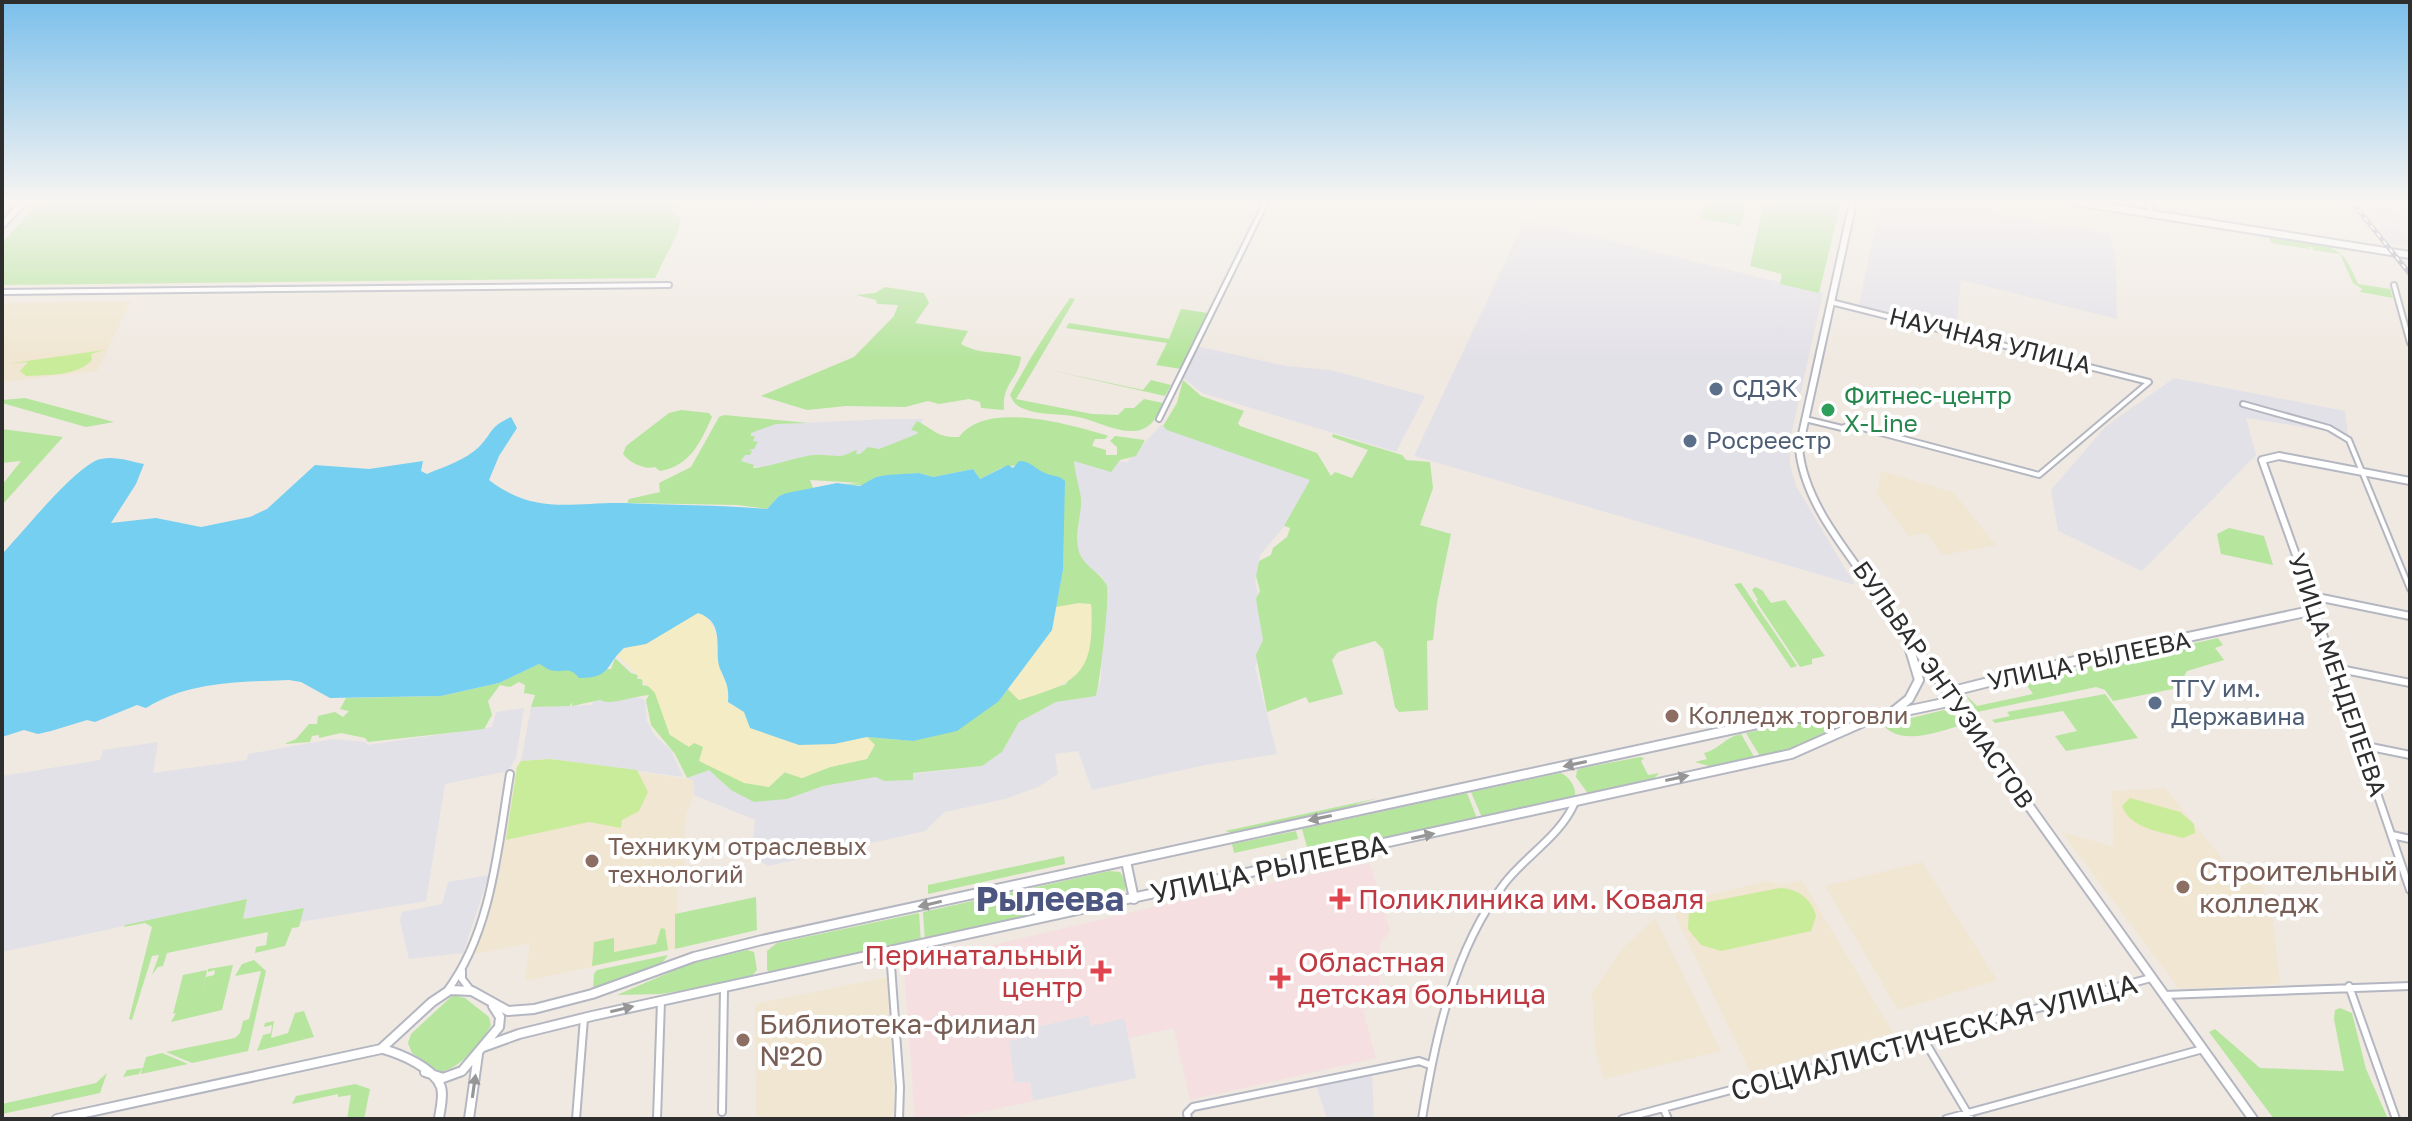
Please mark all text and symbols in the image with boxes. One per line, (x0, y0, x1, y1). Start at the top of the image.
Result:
street label: НАУЧНАЯ УЛИЦА (1886, 300, 2094, 379)
place label: СДЭК (1732, 373, 1798, 402)
marker: СДЭК (1707, 380, 1725, 398)
place label: Фитнес-центр X-Line (1844, 380, 2012, 437)
marker: Фитнес-центр X-Line (1819, 401, 1837, 419)
place label: Росреестр (1706, 425, 1831, 454)
marker: Росреестр (1681, 432, 1699, 450)
street label: УЛИЦА МЕНДЕЛЕЕВА (2283, 549, 2394, 800)
street label: БУЛЬВАР ЭНТУЗИАСТОВ (1848, 555, 2041, 813)
street label: УЛИЦА РЫЛЕЕВА (1985, 624, 2193, 695)
place label: ТГУ им. Державина (2171, 673, 2305, 730)
marker: ТГУ им. Державина (2146, 694, 2164, 712)
place label: Колледж торговли (1688, 700, 1908, 729)
marker: Колледж торговли (1663, 707, 1681, 725)
one-way arrow (1562, 758, 1587, 771)
one-way arrow (1664, 771, 1689, 784)
one-way arrow (1308, 812, 1333, 825)
street label: УЛИЦА РЫЛЕЕВА (1148, 827, 1390, 910)
one-way arrow (1411, 829, 1436, 842)
place label: Техникум отраслевых технологий (608, 831, 867, 888)
marker: Техникум отраслевых технологий (583, 852, 601, 870)
place label: Строительный колледж (2199, 854, 2398, 919)
district label: Рылеева (976, 878, 1124, 918)
marker: Строительный колледж (2174, 878, 2192, 896)
place label: Поликлиника им. Коваля (1358, 882, 1704, 915)
marker: Поликлиника им. Коваля (1329, 888, 1351, 910)
one-way arrow (917, 898, 942, 911)
place label: Перинатальный центр (864, 938, 1083, 1003)
place label: Областная детская больница (1298, 945, 1546, 1010)
marker: Перинатальный центр (1090, 960, 1112, 982)
street label: СОЦИАЛИСТИЧЕСКАЯ УЛИЦА (1727, 966, 2141, 1107)
marker: Областная детская больница (1269, 967, 1291, 989)
one-way arrow (609, 1002, 634, 1015)
place label: Библиотека-филиал №20 (759, 1007, 1036, 1072)
marker: Библиотека-филиал №20 (734, 1031, 752, 1049)
one-way arrow (468, 1073, 481, 1098)

